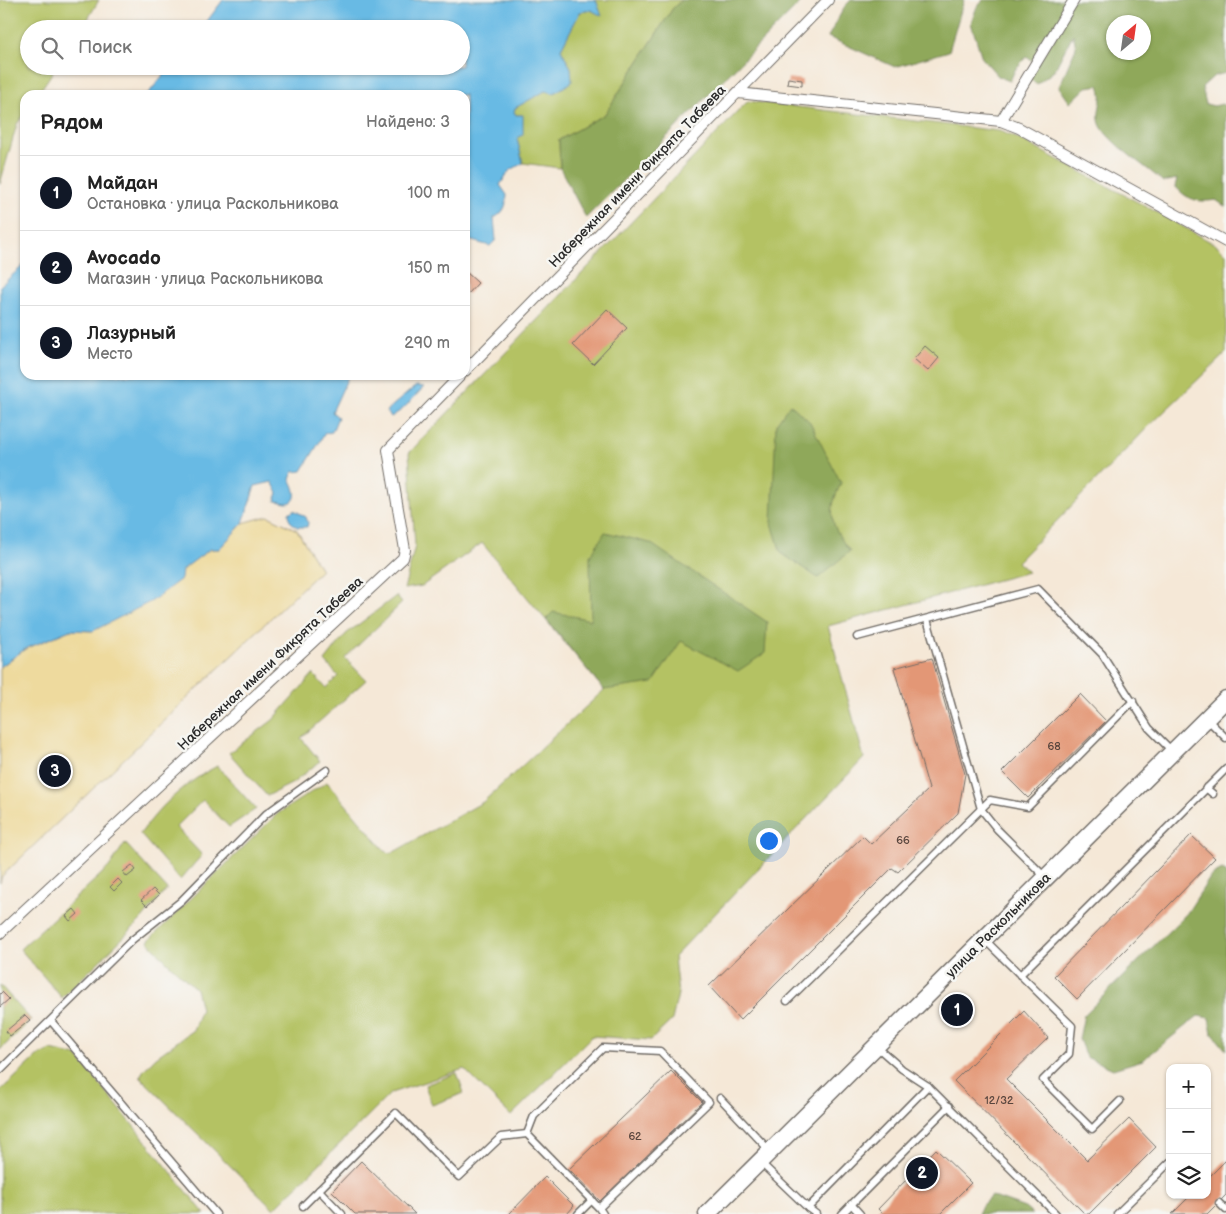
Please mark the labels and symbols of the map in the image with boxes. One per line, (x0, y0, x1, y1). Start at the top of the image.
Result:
north arrow (1106, 15, 1151, 60)
street label: Набережная имени Фикрята Табеева (545, 81, 730, 271)
street label: Набережная имени Фикрята Табеева (174, 572, 367, 754)
house number: 68 (1047, 740, 1061, 753)
pin: 3 (39, 752, 71, 790)
your location (756, 828, 782, 854)
house number: 66 (896, 834, 910, 847)
street label: улица Раскольникова (942, 869, 1055, 981)
pin: 1 (941, 991, 973, 1029)
house number: 12/32 (985, 1094, 1014, 1107)
house number: 62 (628, 1130, 642, 1143)
pin: 2 (906, 1154, 938, 1192)

